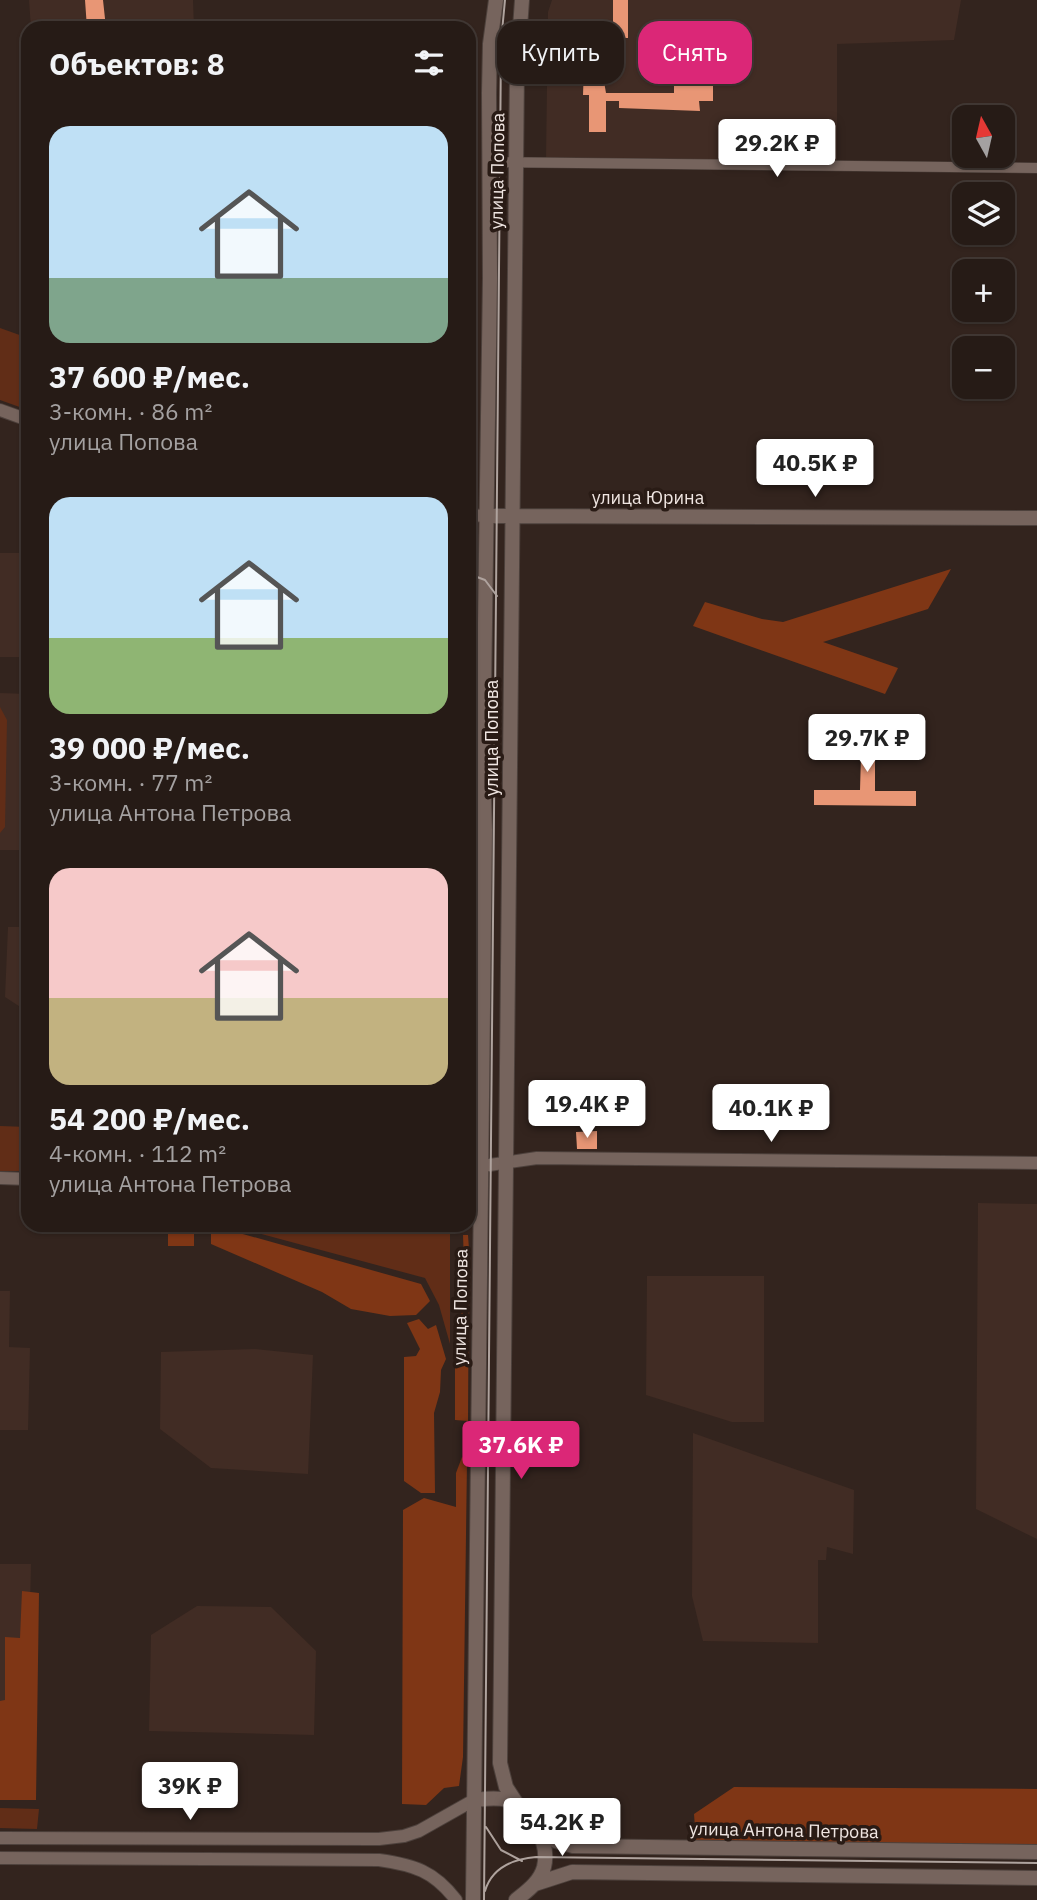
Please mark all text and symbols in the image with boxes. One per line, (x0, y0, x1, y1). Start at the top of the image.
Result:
chip: Купить (497, 21, 624, 84)
chip: Снять (638, 21, 752, 84)
text: Объектов: 8 (49, 44, 225, 83)
icon: filters (410, 44, 448, 82)
north arrow (952, 105, 1015, 168)
map controls (952, 105, 1015, 399)
street label: улица Попова (484, 112, 510, 230)
pin: 29.2K ₽ (712, 120, 842, 179)
text: 29.2K ₽ (734, 127, 820, 157)
icon: home (186, 171, 312, 297)
button: layers (952, 182, 1015, 245)
button: + (952, 259, 1015, 322)
button: − (952, 336, 1015, 399)
text: 37 600 ₽/мес. (49, 357, 250, 396)
text: 3-комн. · 86 m² (49, 396, 212, 426)
text: улица Попова (49, 426, 198, 456)
pin: 40.5K ₽ (750, 440, 880, 499)
text: 40.5K ₽ (772, 447, 858, 477)
street label: улица Юрина (592, 486, 705, 509)
icon: home (186, 542, 312, 668)
street label: улица Попова (480, 679, 503, 796)
pin: 29.7K ₽ (802, 714, 932, 774)
text: 29.7K ₽ (824, 722, 910, 752)
text: 39 000 ₽/мес. (49, 728, 250, 767)
text: 3-комн. · 77 m² (49, 767, 212, 797)
text: улица Антона Петрова (49, 797, 291, 827)
icon: home (186, 913, 312, 1039)
pin: 19.4K ₽ (522, 1080, 652, 1140)
pin: 40.1K ₽ (706, 1084, 836, 1144)
text: 19.4K ₽ (544, 1088, 630, 1118)
text: 40.1K ₽ (728, 1092, 814, 1122)
text: 54 200 ₽/мес. (49, 1099, 250, 1138)
text: 4-комн. · 112 m² (49, 1138, 226, 1168)
text: улица Антона Петрова (49, 1168, 291, 1198)
street label: улица Попова (447, 1248, 473, 1366)
pin: 37.6K ₽ (456, 1422, 586, 1481)
text: 37.6K ₽ (478, 1429, 564, 1459)
pin: 39K ₽ (141, 1762, 239, 1822)
text: 39K ₽ (158, 1770, 222, 1800)
pin: 54.2K ₽ (497, 1798, 627, 1858)
text: 54.2K ₽ (519, 1806, 605, 1836)
street label: улица Антона Петрова (689, 1817, 879, 1843)

